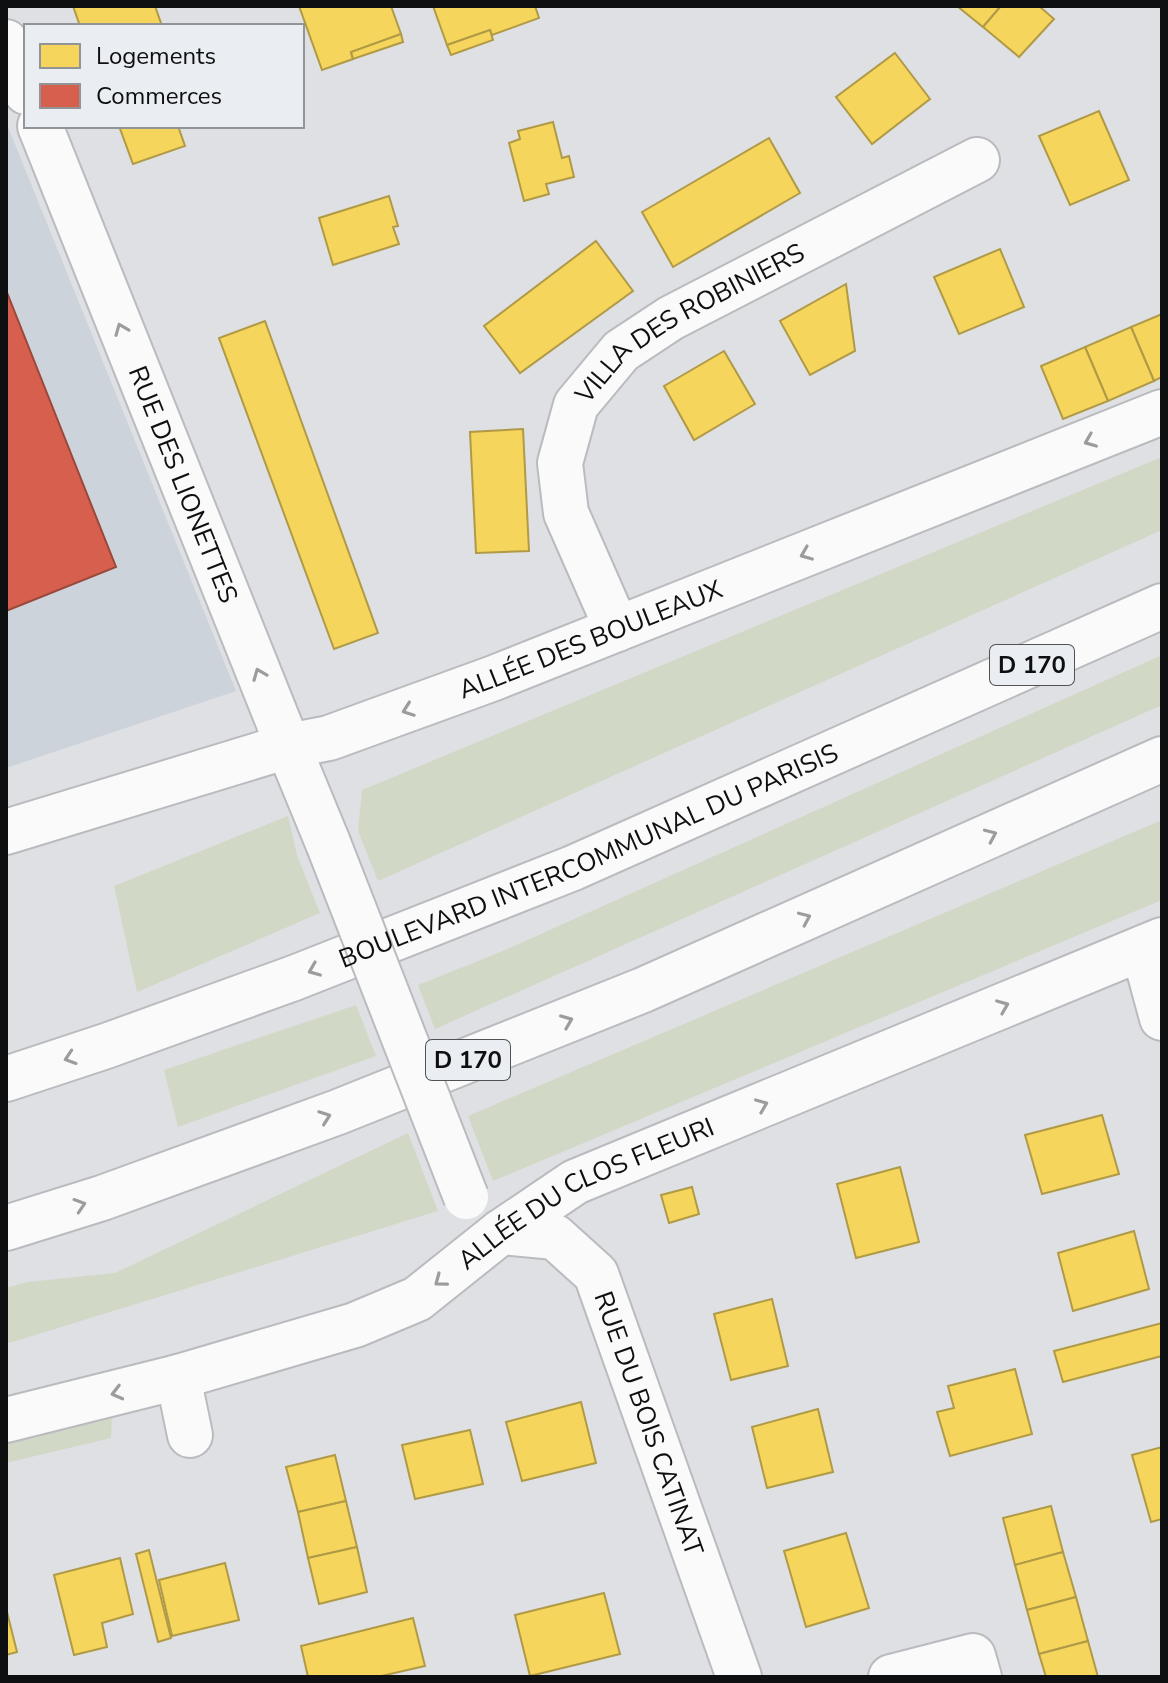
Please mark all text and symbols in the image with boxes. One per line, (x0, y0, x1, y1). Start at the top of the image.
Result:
legend (24, 24, 304, 128)
text: Logements (96, 40, 216, 72)
text: Commerces (96, 80, 222, 112)
street label: VILLA DES ROBINIERS (567, 235, 810, 411)
one-way arrow (114, 323, 131, 337)
street label: RUE DES LIONETTES (120, 361, 246, 608)
one-way arrow (1084, 431, 1098, 448)
one-way arrow (800, 544, 814, 561)
street label: ALLÉE DES BOULEAUX (454, 571, 728, 707)
road number: D 170 (990, 645, 1074, 685)
one-way arrow (252, 668, 269, 682)
one-way arrow (401, 700, 415, 716)
street label: BOULEVARD INTERCOMMUNAL DU PARISIS (333, 735, 844, 976)
one-way arrow (983, 829, 997, 845)
one-way arrow (797, 912, 812, 928)
one-way arrow (308, 961, 322, 977)
one-way arrow (995, 999, 1009, 1016)
one-way arrow (559, 1014, 573, 1030)
road number: D 170 (426, 1040, 510, 1080)
one-way arrow (63, 1048, 77, 1064)
one-way arrow (754, 1098, 768, 1115)
street label: ALLÉE DU CLOS FLEURI (450, 1109, 719, 1277)
one-way arrow (317, 1110, 331, 1126)
one-way arrow (73, 1198, 87, 1214)
one-way arrow (434, 1272, 449, 1286)
street label: RUE DU BOIS CATINAT (586, 1286, 712, 1561)
one-way arrow (110, 1383, 124, 1400)

